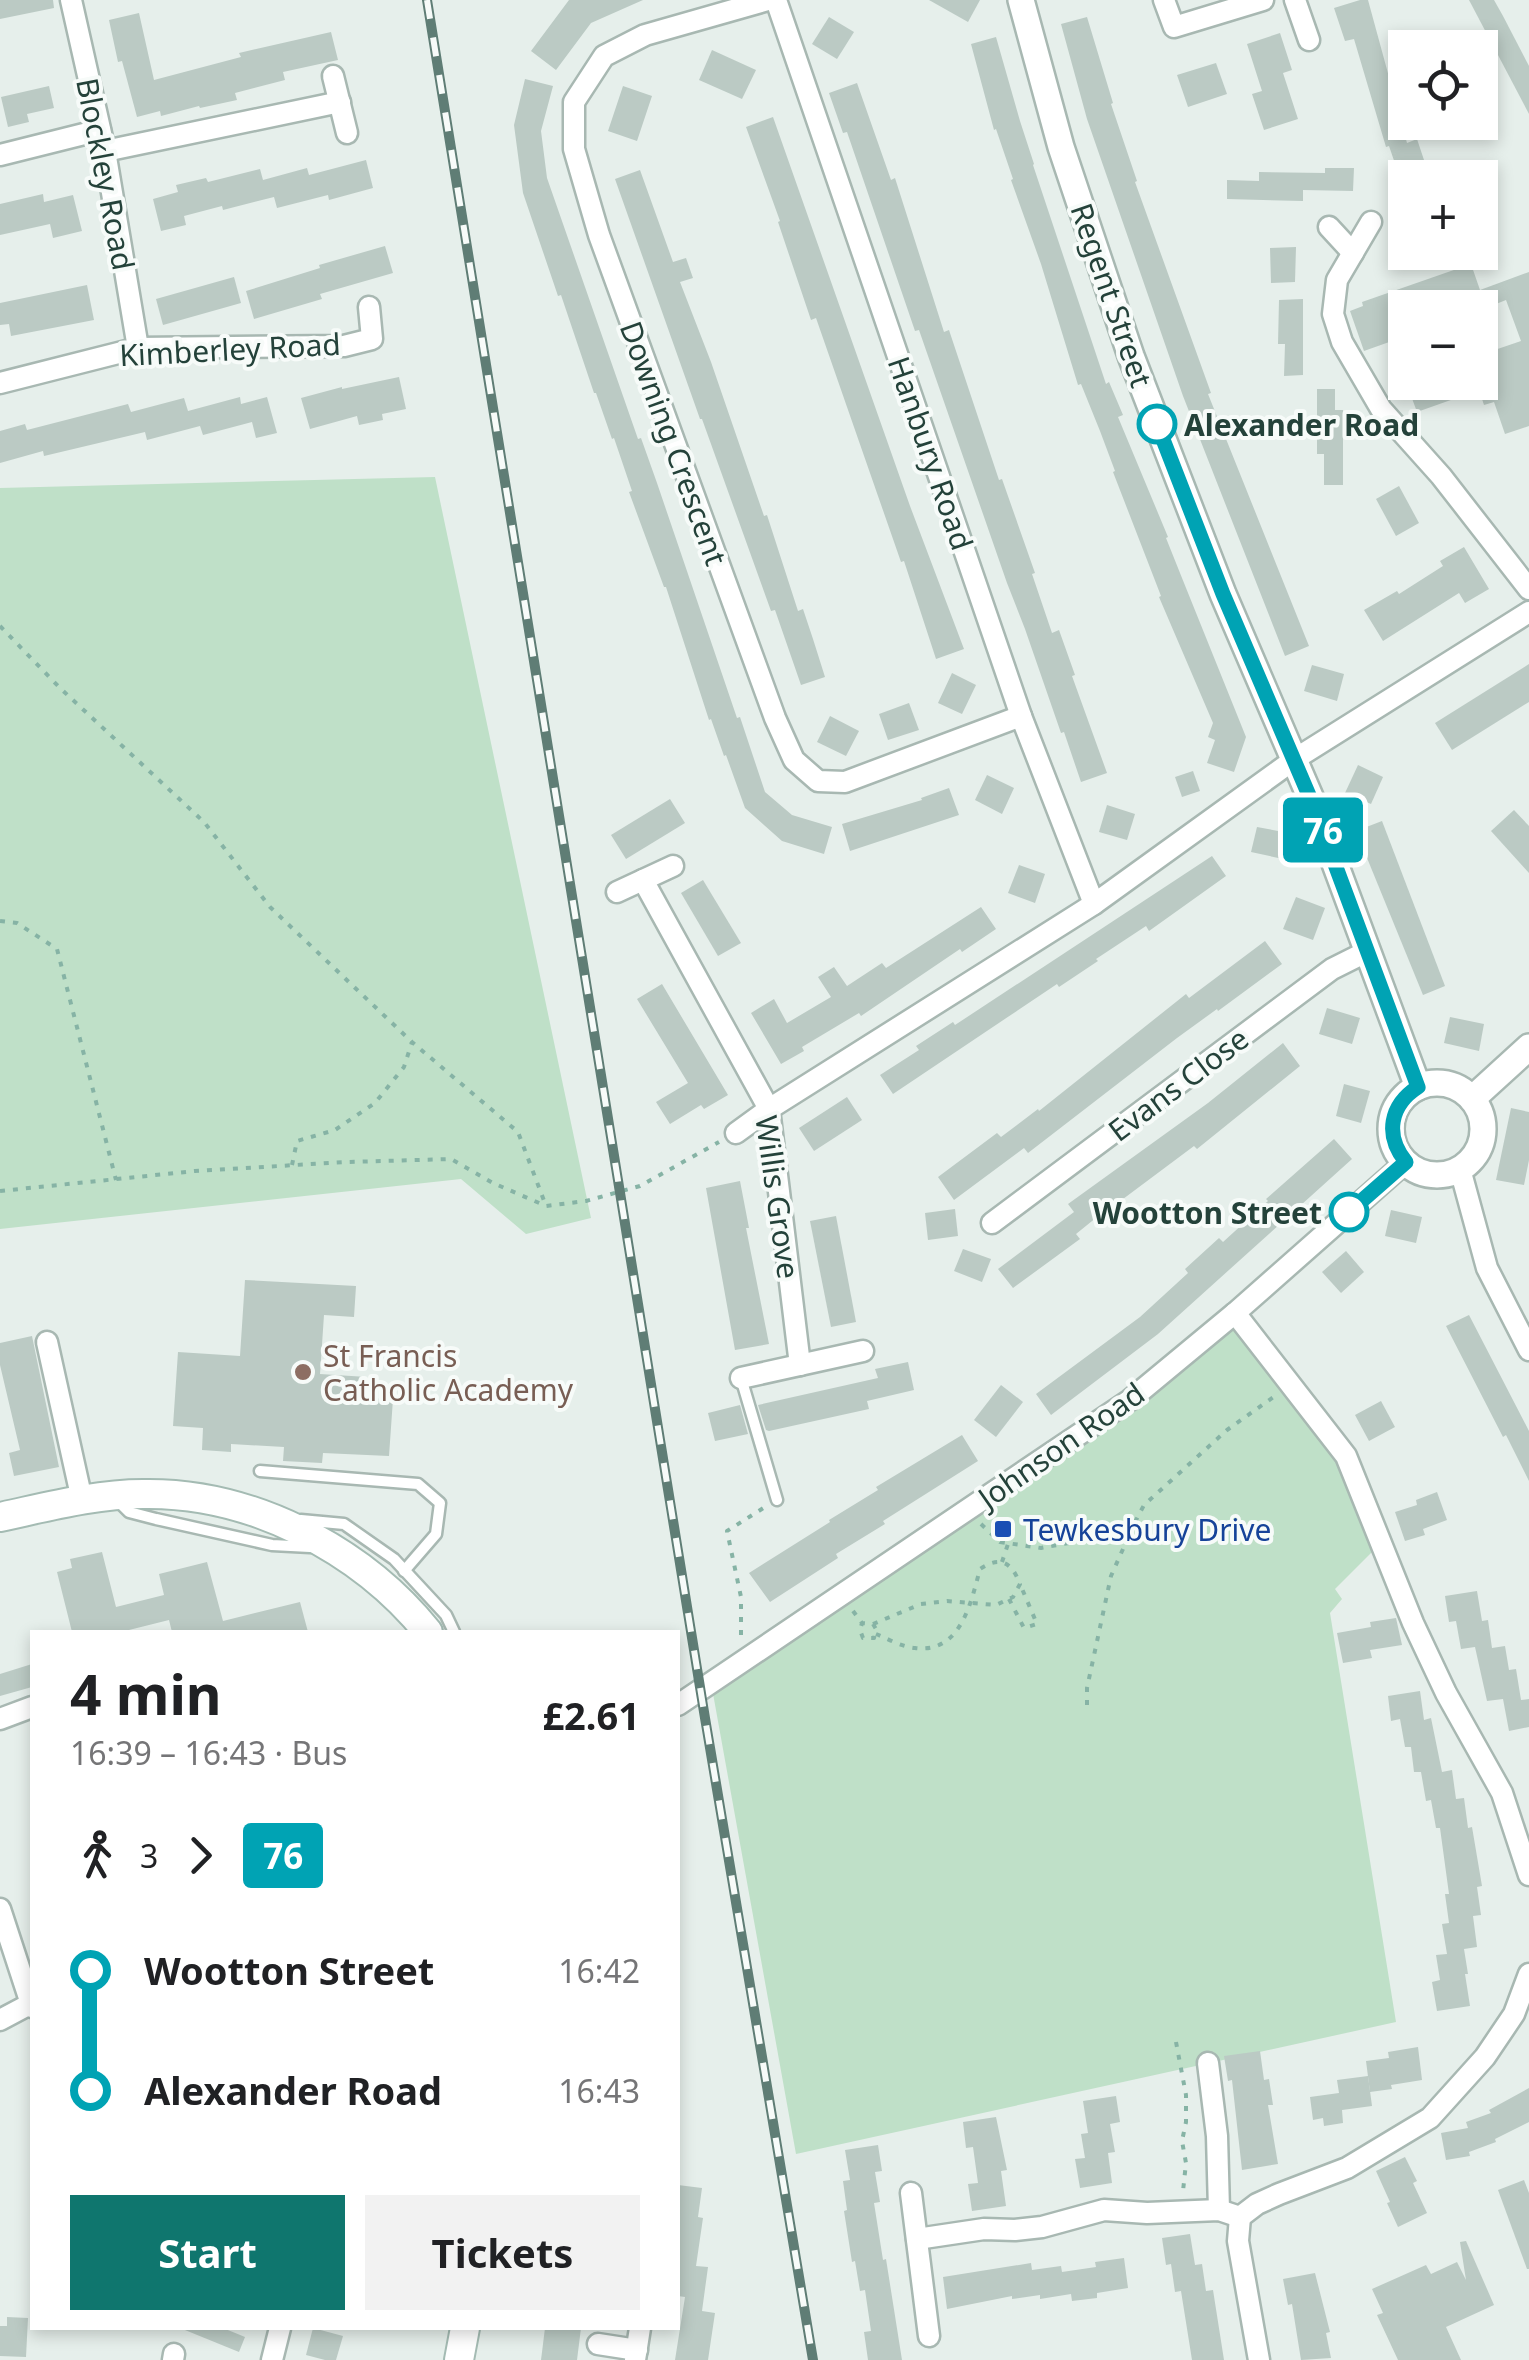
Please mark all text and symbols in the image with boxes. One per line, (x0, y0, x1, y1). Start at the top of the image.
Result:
map controls (1388, 30, 1498, 400)
button: locate (1388, 30, 1498, 140)
street label: Blockley Road (67, 74, 145, 274)
button: + (1388, 160, 1498, 270)
street label: Regent Street (1061, 198, 1163, 393)
button: − (1388, 290, 1498, 400)
street label: Downing Crescent (611, 315, 737, 571)
street label: Kimberley Road (118, 323, 342, 375)
street label: Hanbury Road (879, 351, 983, 555)
place label: Alexander Road (1184, 404, 1419, 445)
marker: Alexander Road (1138, 405, 1176, 443)
line badge: 76 (1278, 798, 1368, 862)
text: 76 (1303, 807, 1343, 854)
street label: Evans Close (1100, 1018, 1256, 1150)
street label: Willis Grove (746, 1113, 810, 1281)
place label: Wootton Street (1093, 1192, 1322, 1233)
marker: Wootton Street (1330, 1193, 1368, 1231)
place label: St Francis Catholic Academy (323, 1335, 574, 1410)
marker: St Francis Catholic Academy (292, 1361, 314, 1383)
street label: Johnson Road (967, 1372, 1152, 1519)
place label: Tewkesbury Drive (1023, 1509, 1271, 1550)
marker: Tewkesbury Drive (992, 1518, 1014, 1540)
text: 4 min (70, 1656, 222, 1731)
text: £2.61 (542, 1689, 640, 1741)
text: 16:39 – 16:43 · Bus (70, 1731, 347, 1774)
icon: walk (70, 1828, 125, 1883)
icon: forward (173, 1828, 228, 1883)
text: 76 (263, 1832, 303, 1879)
text: 3 (140, 1834, 158, 1877)
text: Wootton Street (144, 1944, 434, 1996)
text: 16:42 (558, 1949, 640, 1992)
text: Alexander Road (144, 2064, 442, 2116)
text: 16:43 (558, 2069, 640, 2112)
button: Start (70, 2195, 345, 2310)
button: Tickets (365, 2195, 640, 2310)

